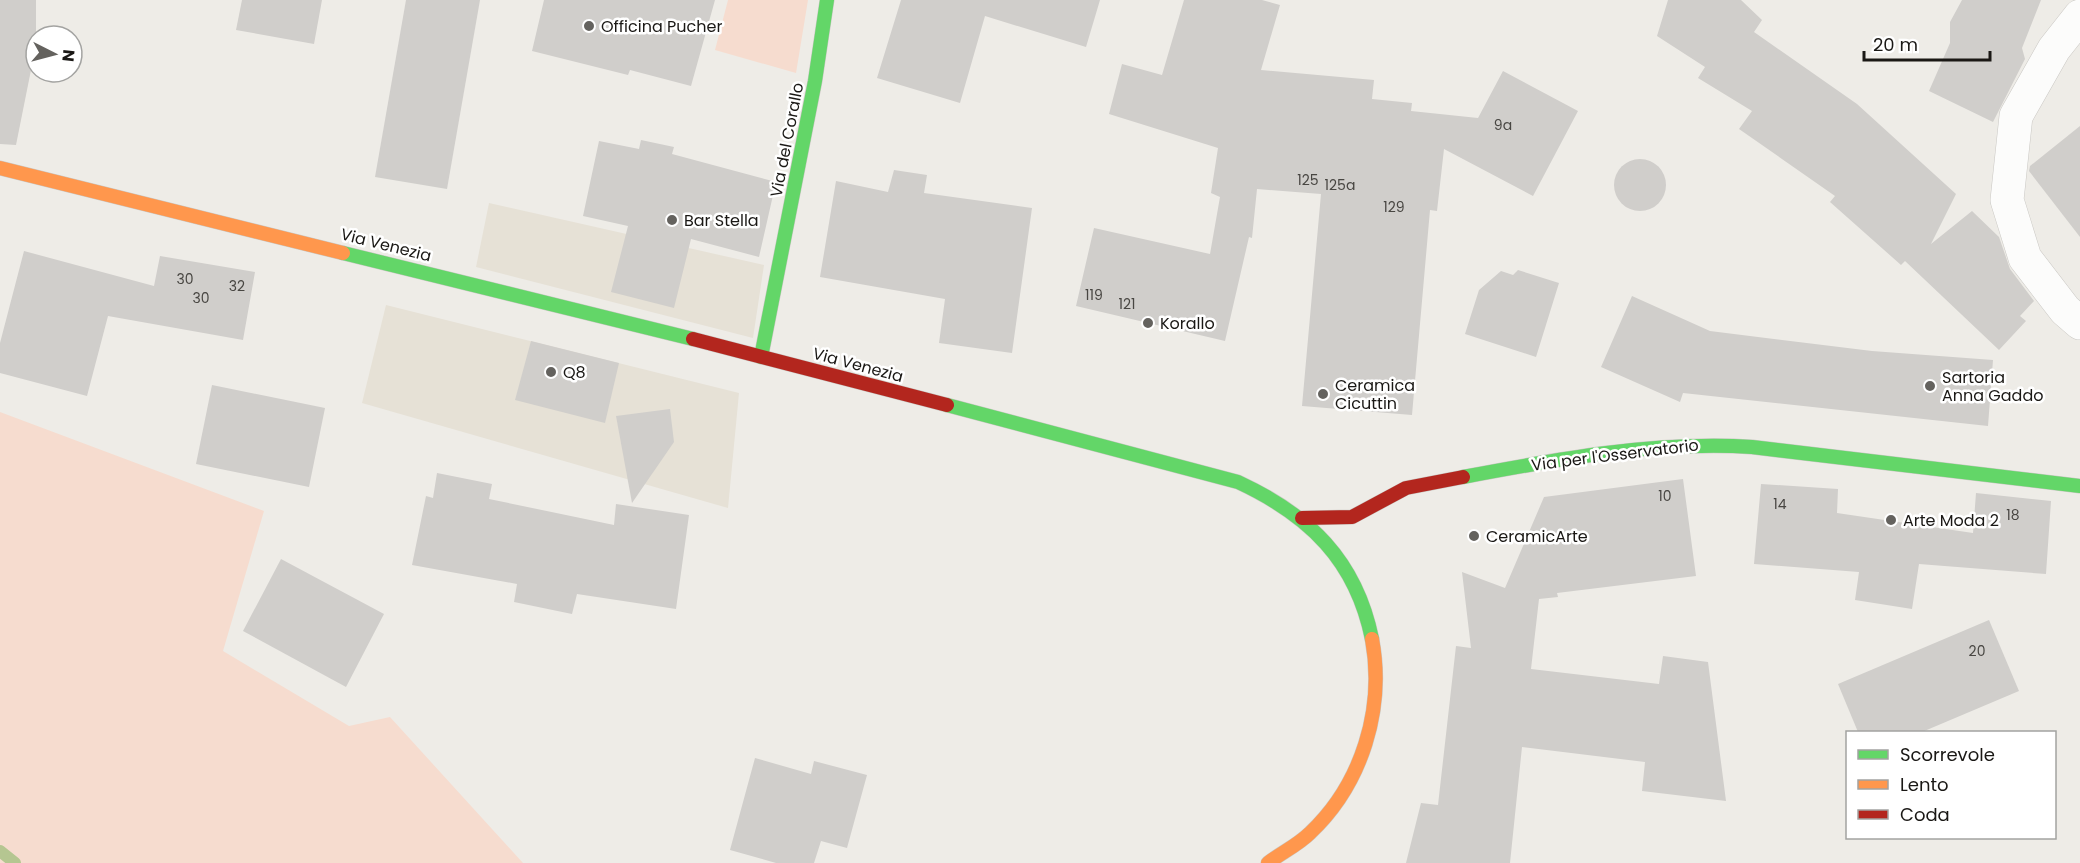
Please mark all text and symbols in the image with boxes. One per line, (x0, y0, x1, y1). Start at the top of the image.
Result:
place label: Officina Pucher (601, 15, 722, 38)
marker: Officina Pucher (582, 19, 596, 33)
north arrow (24, 24, 84, 84)
scale bar (1864, 24, 1990, 62)
text: 20 m (1873, 32, 1918, 57)
text: N (56, 48, 80, 63)
street label: Via del Corallo (765, 81, 809, 199)
house number: 9a (1494, 115, 1512, 135)
house number: 125 (1297, 170, 1319, 190)
house number: 125a (1325, 175, 1355, 195)
house number: 129 (1383, 197, 1405, 217)
place label: Bar Stella (684, 209, 759, 232)
marker: Bar Stella (665, 213, 679, 227)
street label: Via Venezia (338, 223, 434, 267)
house number: 30 (176, 269, 194, 289)
house number: 32 (229, 276, 245, 296)
house number: 119 (1085, 285, 1103, 305)
house number: 30 (192, 288, 210, 308)
house number: 121 (1118, 294, 1136, 314)
place label: Korallo (1160, 312, 1215, 335)
marker: Korallo (1141, 316, 1155, 330)
street label: Via Venezia (810, 342, 906, 388)
place label: Q8 (563, 361, 586, 384)
marker: Q8 (544, 365, 558, 379)
place label: Sartoria Anna Gaddo (1942, 366, 2044, 407)
place label: Ceramica Cicuttin (1335, 374, 1415, 415)
marker: Sartoria Anna Gaddo (1923, 379, 1937, 393)
marker: Ceramica Cicuttin (1316, 387, 1330, 401)
street label: Via per l'Osservatorio (1530, 433, 1700, 477)
house number: 10 (1658, 486, 1672, 506)
house number: 14 (1773, 494, 1787, 514)
house number: 18 (2006, 505, 2020, 525)
place label: Arte Moda 2 (1903, 509, 1999, 532)
marker: Arte Moda 2 (1884, 513, 1898, 527)
place label: CeramicArte (1486, 525, 1588, 548)
marker: CeramicArte (1467, 529, 1481, 543)
house number: 20 (1969, 641, 1985, 661)
legend (1846, 731, 2056, 839)
text: Scorrevole (1900, 742, 1995, 767)
text: Lento (1900, 772, 1949, 797)
text: Coda (1900, 802, 1950, 827)

